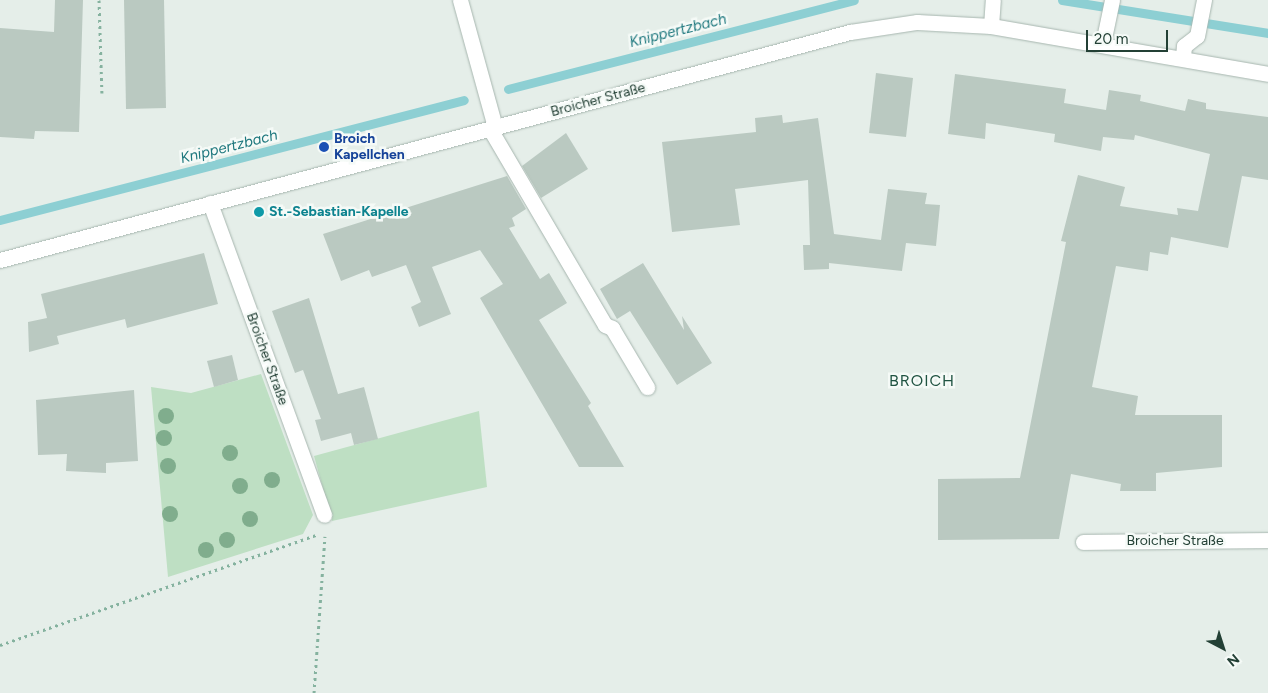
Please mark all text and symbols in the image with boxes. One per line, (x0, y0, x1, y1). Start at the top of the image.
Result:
water label: Knippertzbach (628, 10, 728, 52)
scale bar (1088, 20, 1170, 52)
text: 20 m (1094, 30, 1128, 48)
street label: Broicher Straße (549, 79, 647, 121)
water label: Knippertzbach (179, 126, 279, 168)
place label: Broich Kapellchen (334, 131, 405, 164)
marker: Broich Kapellchen (318, 141, 330, 153)
place label: St.-Sebastian-Kapelle (269, 204, 408, 220)
marker: St.-Sebastian-Kapelle (253, 206, 265, 218)
street label: Broicher Straße (242, 310, 292, 408)
district label: BROICH (888, 371, 956, 391)
street label: Broicher Straße (1126, 533, 1224, 549)
north arrow (1198, 623, 1248, 673)
text: N (1223, 650, 1243, 670)

